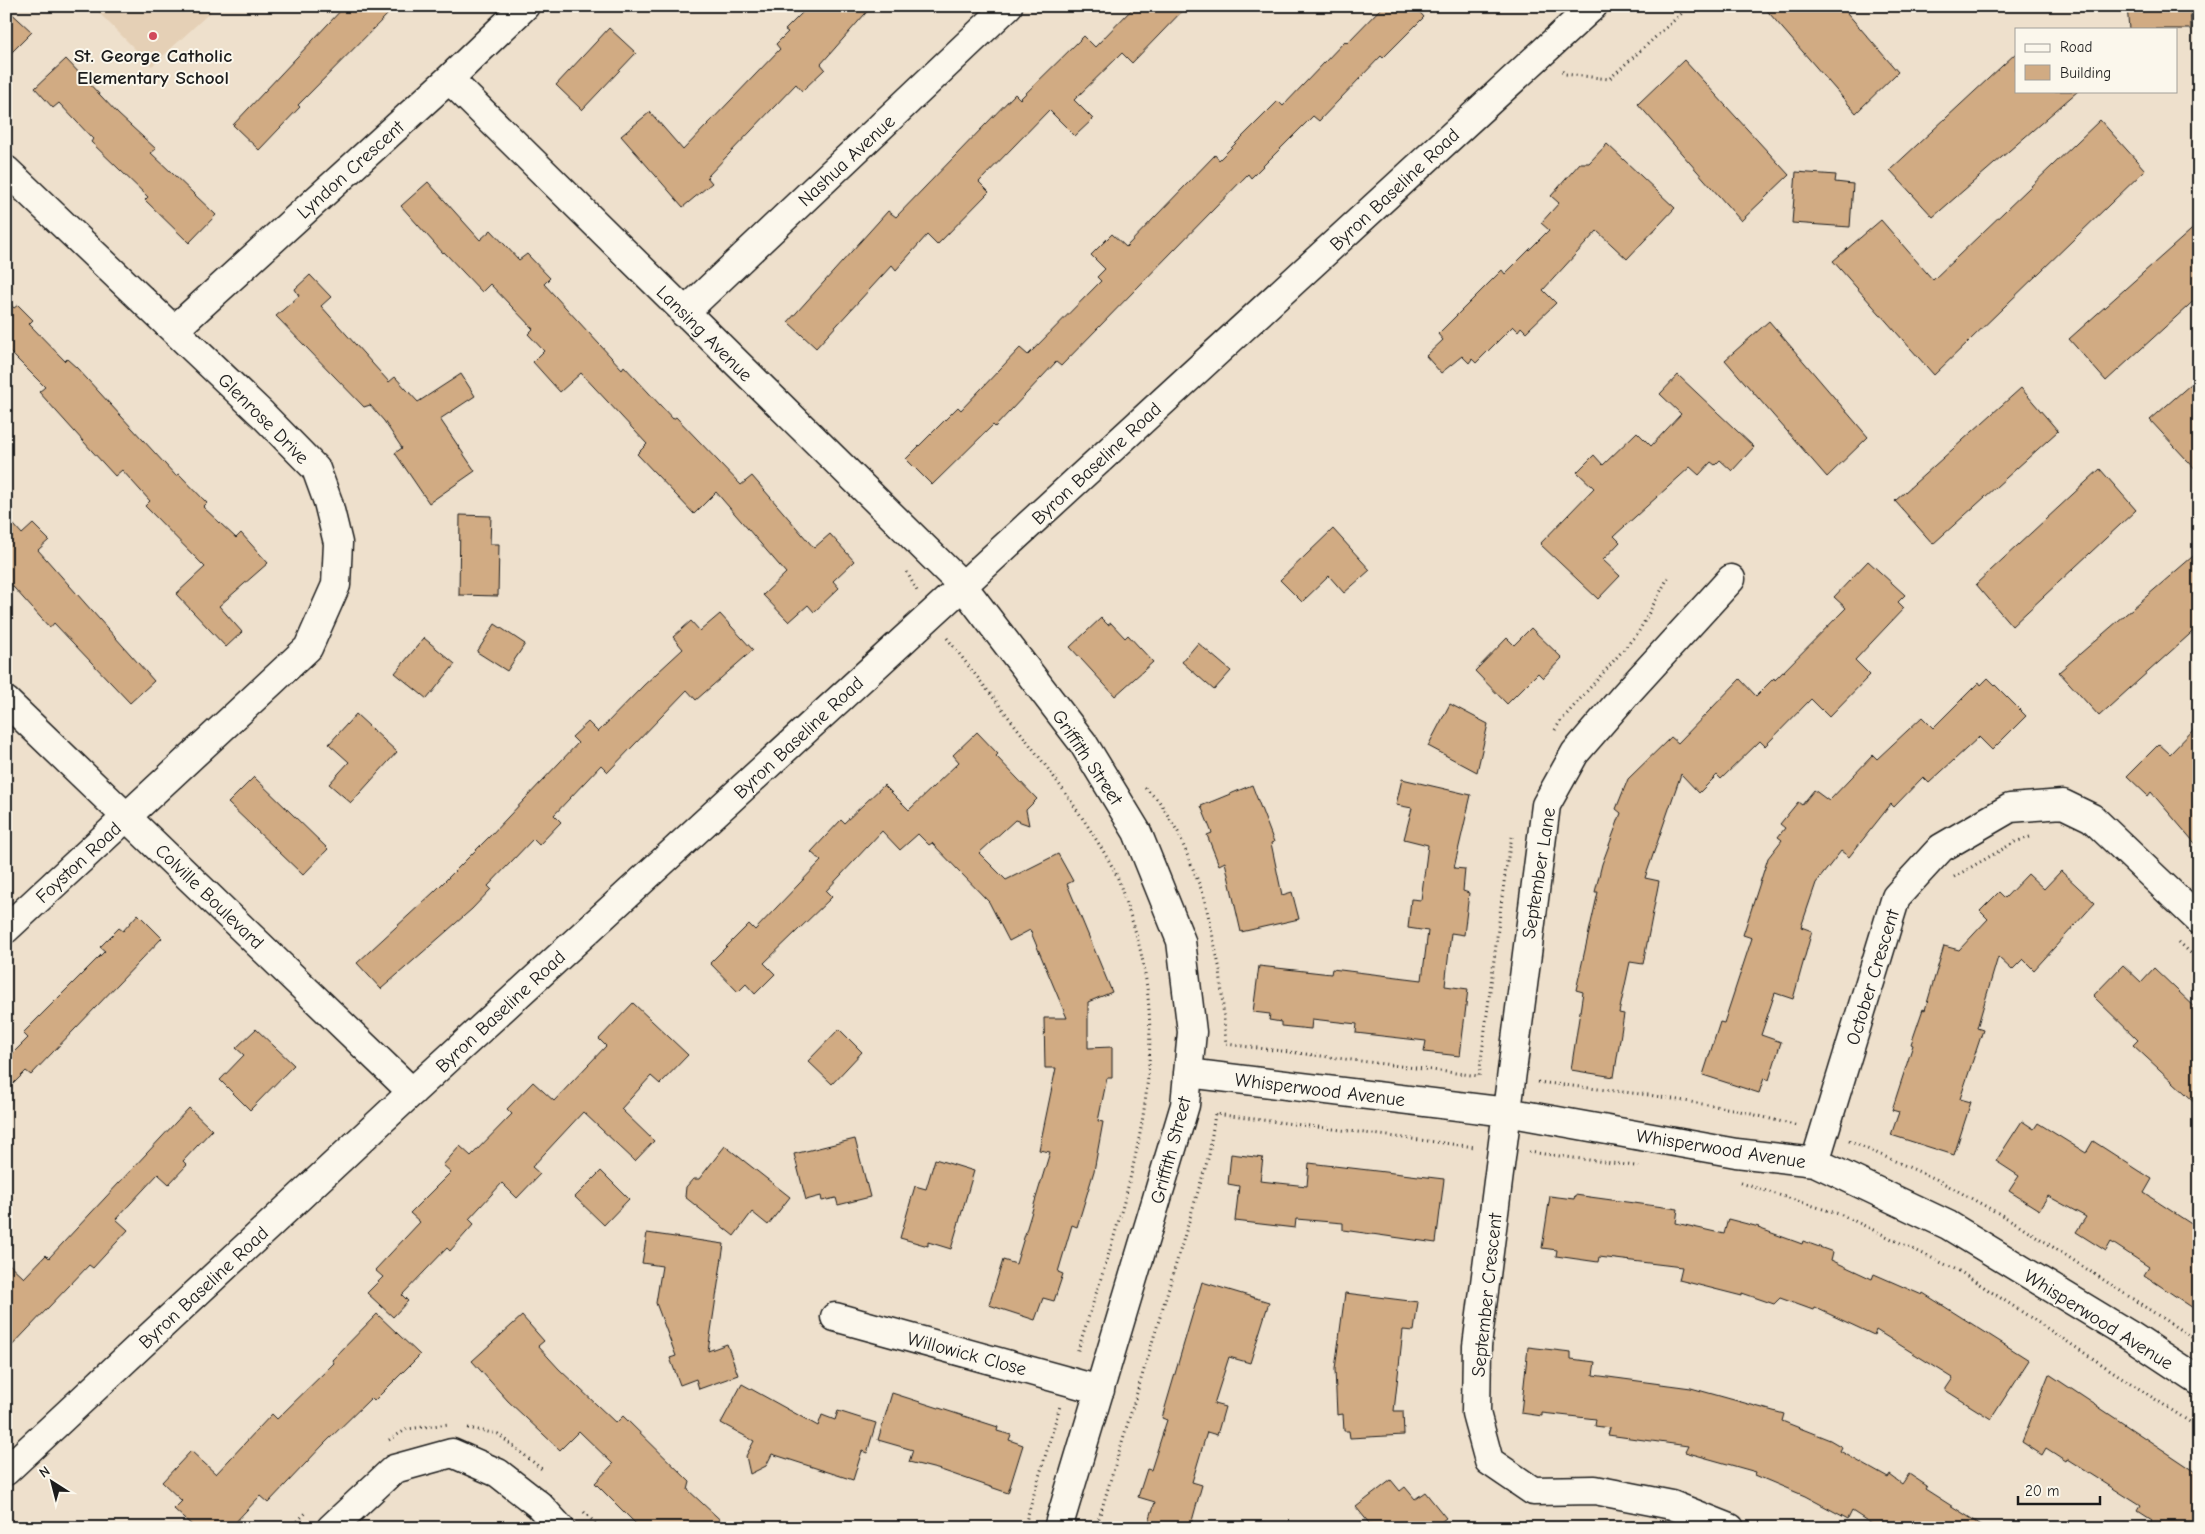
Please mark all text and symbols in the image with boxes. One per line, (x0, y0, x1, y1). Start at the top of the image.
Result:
legend (2015, 28, 2178, 92)
marker: St. George Catholic Elementary School (147, 30, 159, 42)
text: Road (2060, 38, 2092, 56)
place label: St. George Catholic Elementary School (74, 45, 232, 89)
text: Building (2060, 64, 2111, 82)
street label: Nashua Avenue (794, 110, 900, 211)
street label: Lyndon Crescent (293, 116, 409, 224)
street label: Byron Baseline Road (1325, 124, 1464, 255)
street label: Lansing Avenue (652, 281, 757, 386)
street label: Glenrose Drive (213, 369, 313, 469)
street label: Byron Baseline Road (1027, 398, 1166, 529)
street label: Byron Baseline Road (729, 672, 868, 803)
street label: Griffith Street (1047, 706, 1127, 810)
street label: September Lane (1518, 806, 1560, 940)
street label: Foyston Road (31, 818, 126, 908)
street label: Colville Boulevard (151, 840, 268, 954)
street label: October Crescent (1842, 906, 1904, 1048)
street label: Byron Baseline Road (431, 946, 570, 1077)
street label: Whisperwood Avenue (1233, 1069, 1406, 1111)
street label: Griffith Street (1146, 1094, 1196, 1206)
street label: Whisperwood Avenue (1634, 1125, 1807, 1173)
street label: September Crescent (1467, 1212, 1507, 1378)
street label: Byron Baseline Road (134, 1222, 273, 1353)
street label: Whisperwood Avenue (2020, 1265, 2177, 1375)
street label: Willowick Close (905, 1327, 1029, 1380)
north arrow (28, 1456, 78, 1506)
text: N (36, 1462, 53, 1481)
scale bar (2018, 1474, 2100, 1506)
text: 20 m (2025, 1482, 2059, 1500)

